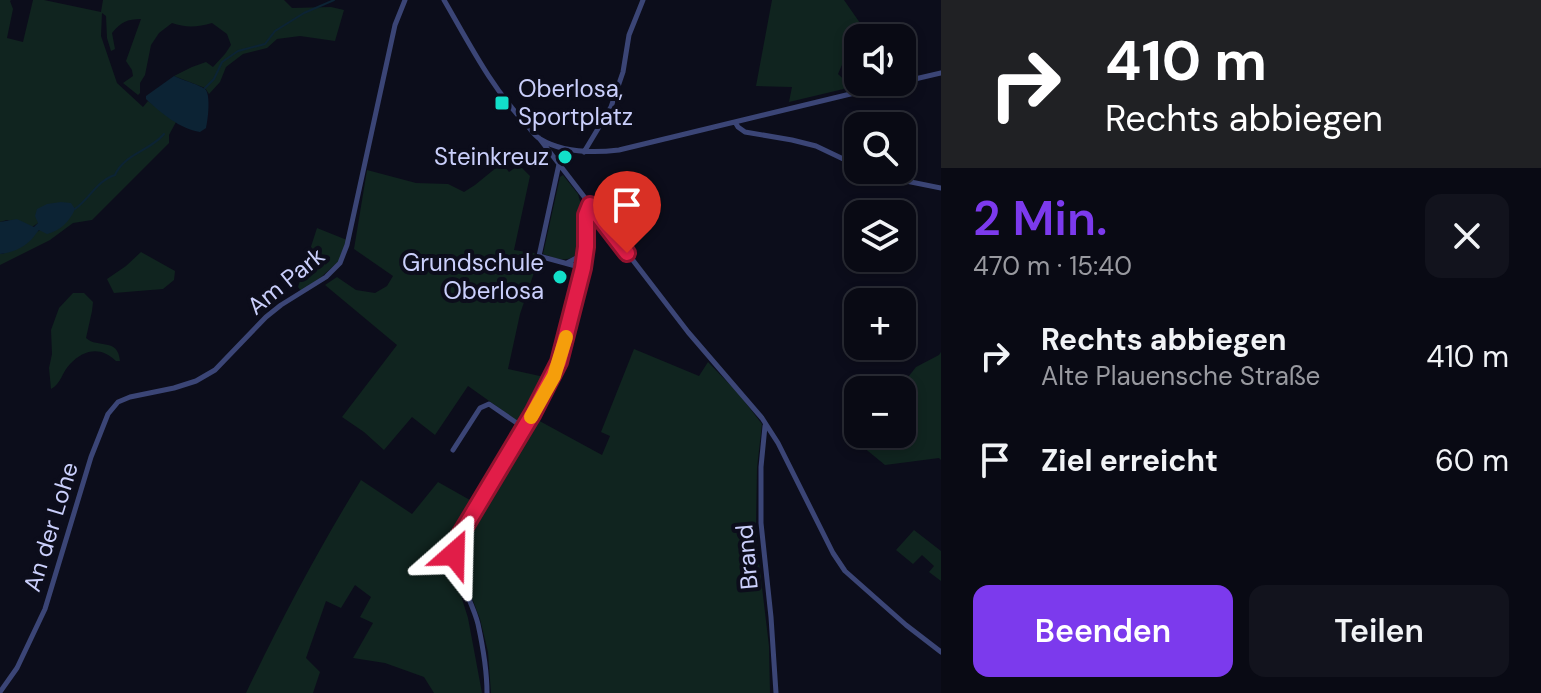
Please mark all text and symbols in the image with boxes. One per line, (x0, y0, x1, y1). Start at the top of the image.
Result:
map controls (844, 24, 916, 448)
button: sound (844, 24, 916, 96)
text: 410 m (1105, 24, 1267, 97)
icon: right (973, 32, 1077, 136)
place label: Oberlosa, Sportplatz (518, 73, 633, 132)
marker: Oberlosa, Sportplatz (493, 94, 511, 112)
text: Rechts abbiegen (1105, 95, 1383, 142)
button: search (844, 112, 916, 184)
place label: Steinkreuz (434, 141, 549, 172)
marker: Steinkreuz (556, 148, 574, 166)
pin (593, 171, 661, 253)
icon: arrive (605, 183, 649, 227)
text: 2 Min. (973, 187, 1107, 250)
button: close (1425, 194, 1509, 278)
button: layers (844, 200, 916, 272)
street label: Am Park (241, 240, 331, 321)
place label: Grundschule Oberlosa (402, 247, 544, 306)
text: 470 m · 15:40 (973, 249, 1132, 283)
marker: Grundschule Oberlosa (551, 268, 569, 286)
button: + (844, 288, 916, 360)
text: Rechts abbiegen (1041, 320, 1286, 359)
icon: right (973, 334, 1017, 378)
text: 410 m (1426, 337, 1509, 376)
text: Alte Plauensche Straße (1041, 359, 1320, 393)
button: − (844, 376, 916, 448)
icon: arrive (973, 438, 1017, 482)
text: Ziel erreicht (1041, 441, 1218, 480)
text: 60 m (1435, 441, 1509, 480)
street label: An der Lohe (16, 458, 85, 595)
position arrow (412, 512, 496, 596)
street label: Brand (728, 523, 765, 591)
button: Beenden (973, 585, 1233, 677)
button: Teilen (1249, 585, 1509, 677)

